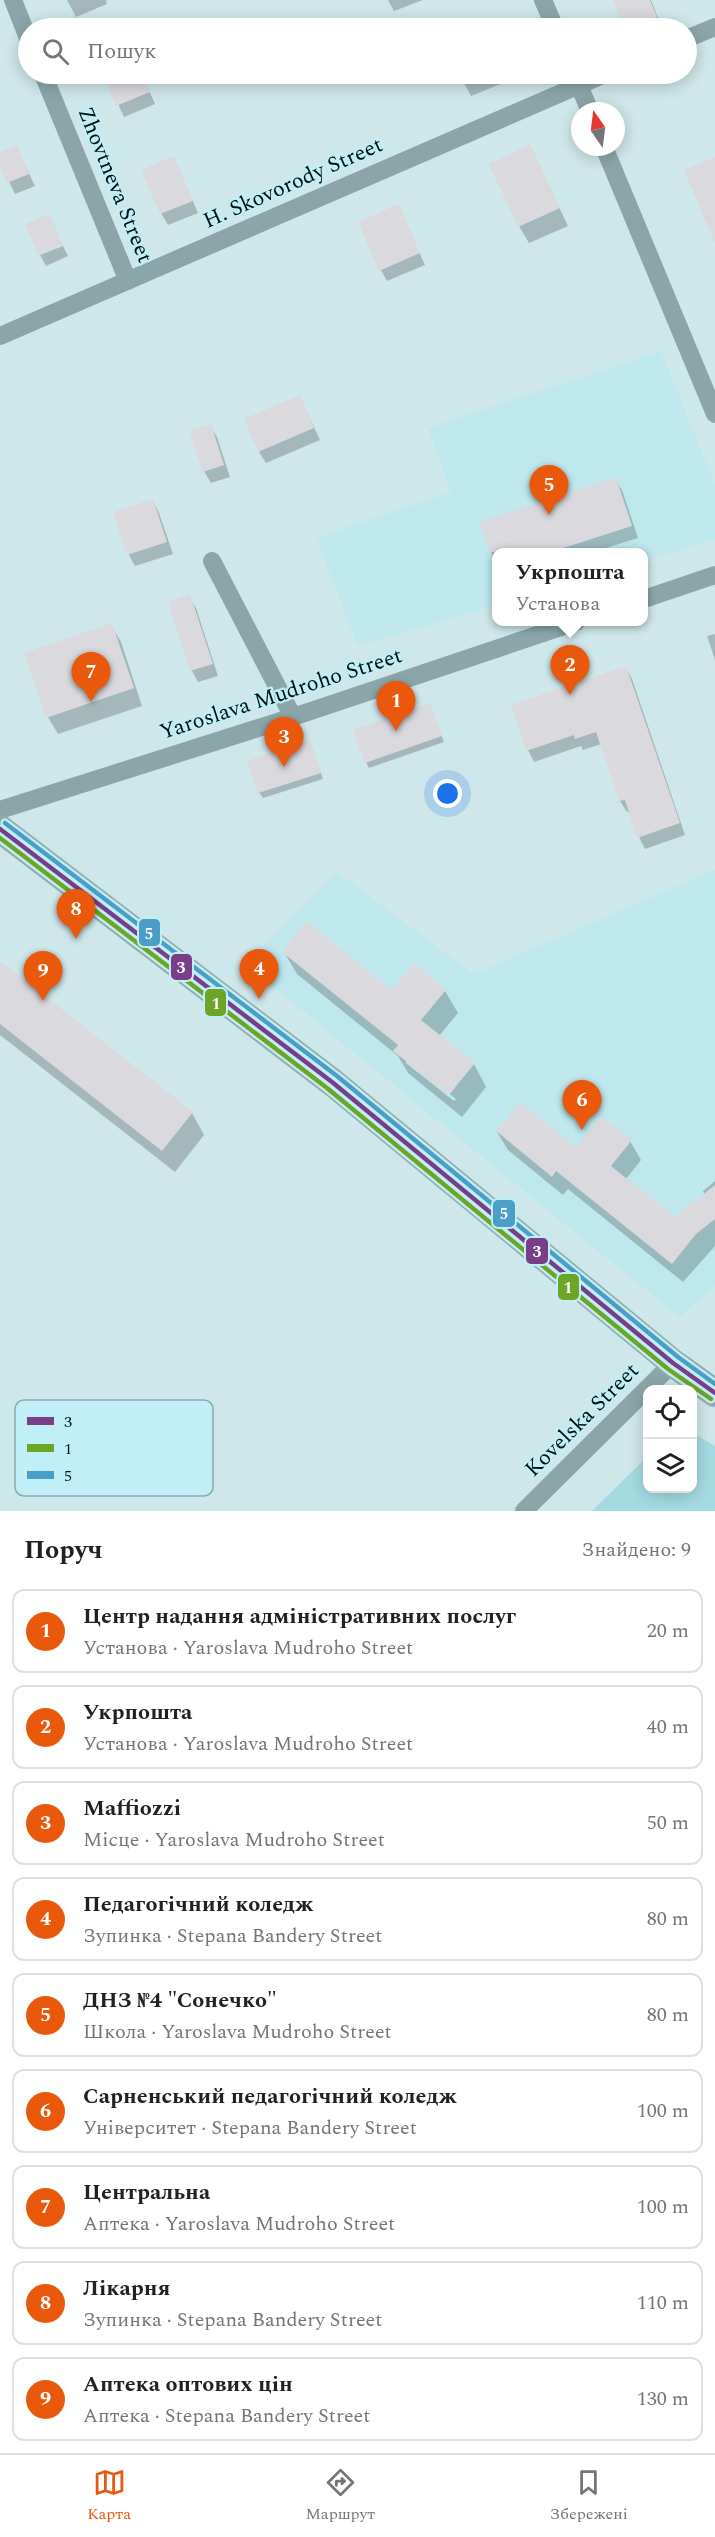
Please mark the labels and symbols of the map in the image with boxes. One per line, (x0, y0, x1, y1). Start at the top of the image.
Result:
street label: Zhovtneva Street (69, 102, 161, 268)
north arrow (571, 102, 625, 156)
street label: H. Skovorody Street (198, 128, 388, 237)
pin: 5 (530, 466, 568, 515)
street label: Yaroslava Mudroho Street (155, 639, 407, 749)
pin: 2 (550, 646, 590, 695)
pin: 7 (72, 652, 110, 702)
pin: 1 (376, 682, 416, 731)
pin: 3 (264, 718, 304, 767)
your location (433, 779, 462, 808)
pin: 8 (56, 890, 96, 939)
line badge: 5 (138, 918, 161, 947)
text: 5 (145, 922, 153, 946)
pin: 4 (240, 950, 278, 999)
pin: 9 (24, 952, 63, 1001)
line badge: 3 (170, 953, 193, 981)
text: 3 (177, 956, 186, 980)
line badge: 1 (204, 988, 227, 1017)
text: 1 (212, 992, 220, 1016)
pin: 6 (562, 1080, 602, 1130)
line badge: 5 (492, 1199, 516, 1228)
text: 5 (500, 1202, 508, 1226)
line badge: 3 (525, 1237, 549, 1265)
text: 3 (533, 1240, 542, 1264)
line badge: 1 (557, 1273, 580, 1301)
text: 1 (564, 1276, 572, 1300)
street label: Kovelska Street (517, 1355, 647, 1485)
legend (15, 1400, 213, 1496)
text: 3 (64, 1410, 72, 1434)
text: 1 (64, 1437, 72, 1461)
text: 5 (64, 1464, 72, 1488)

